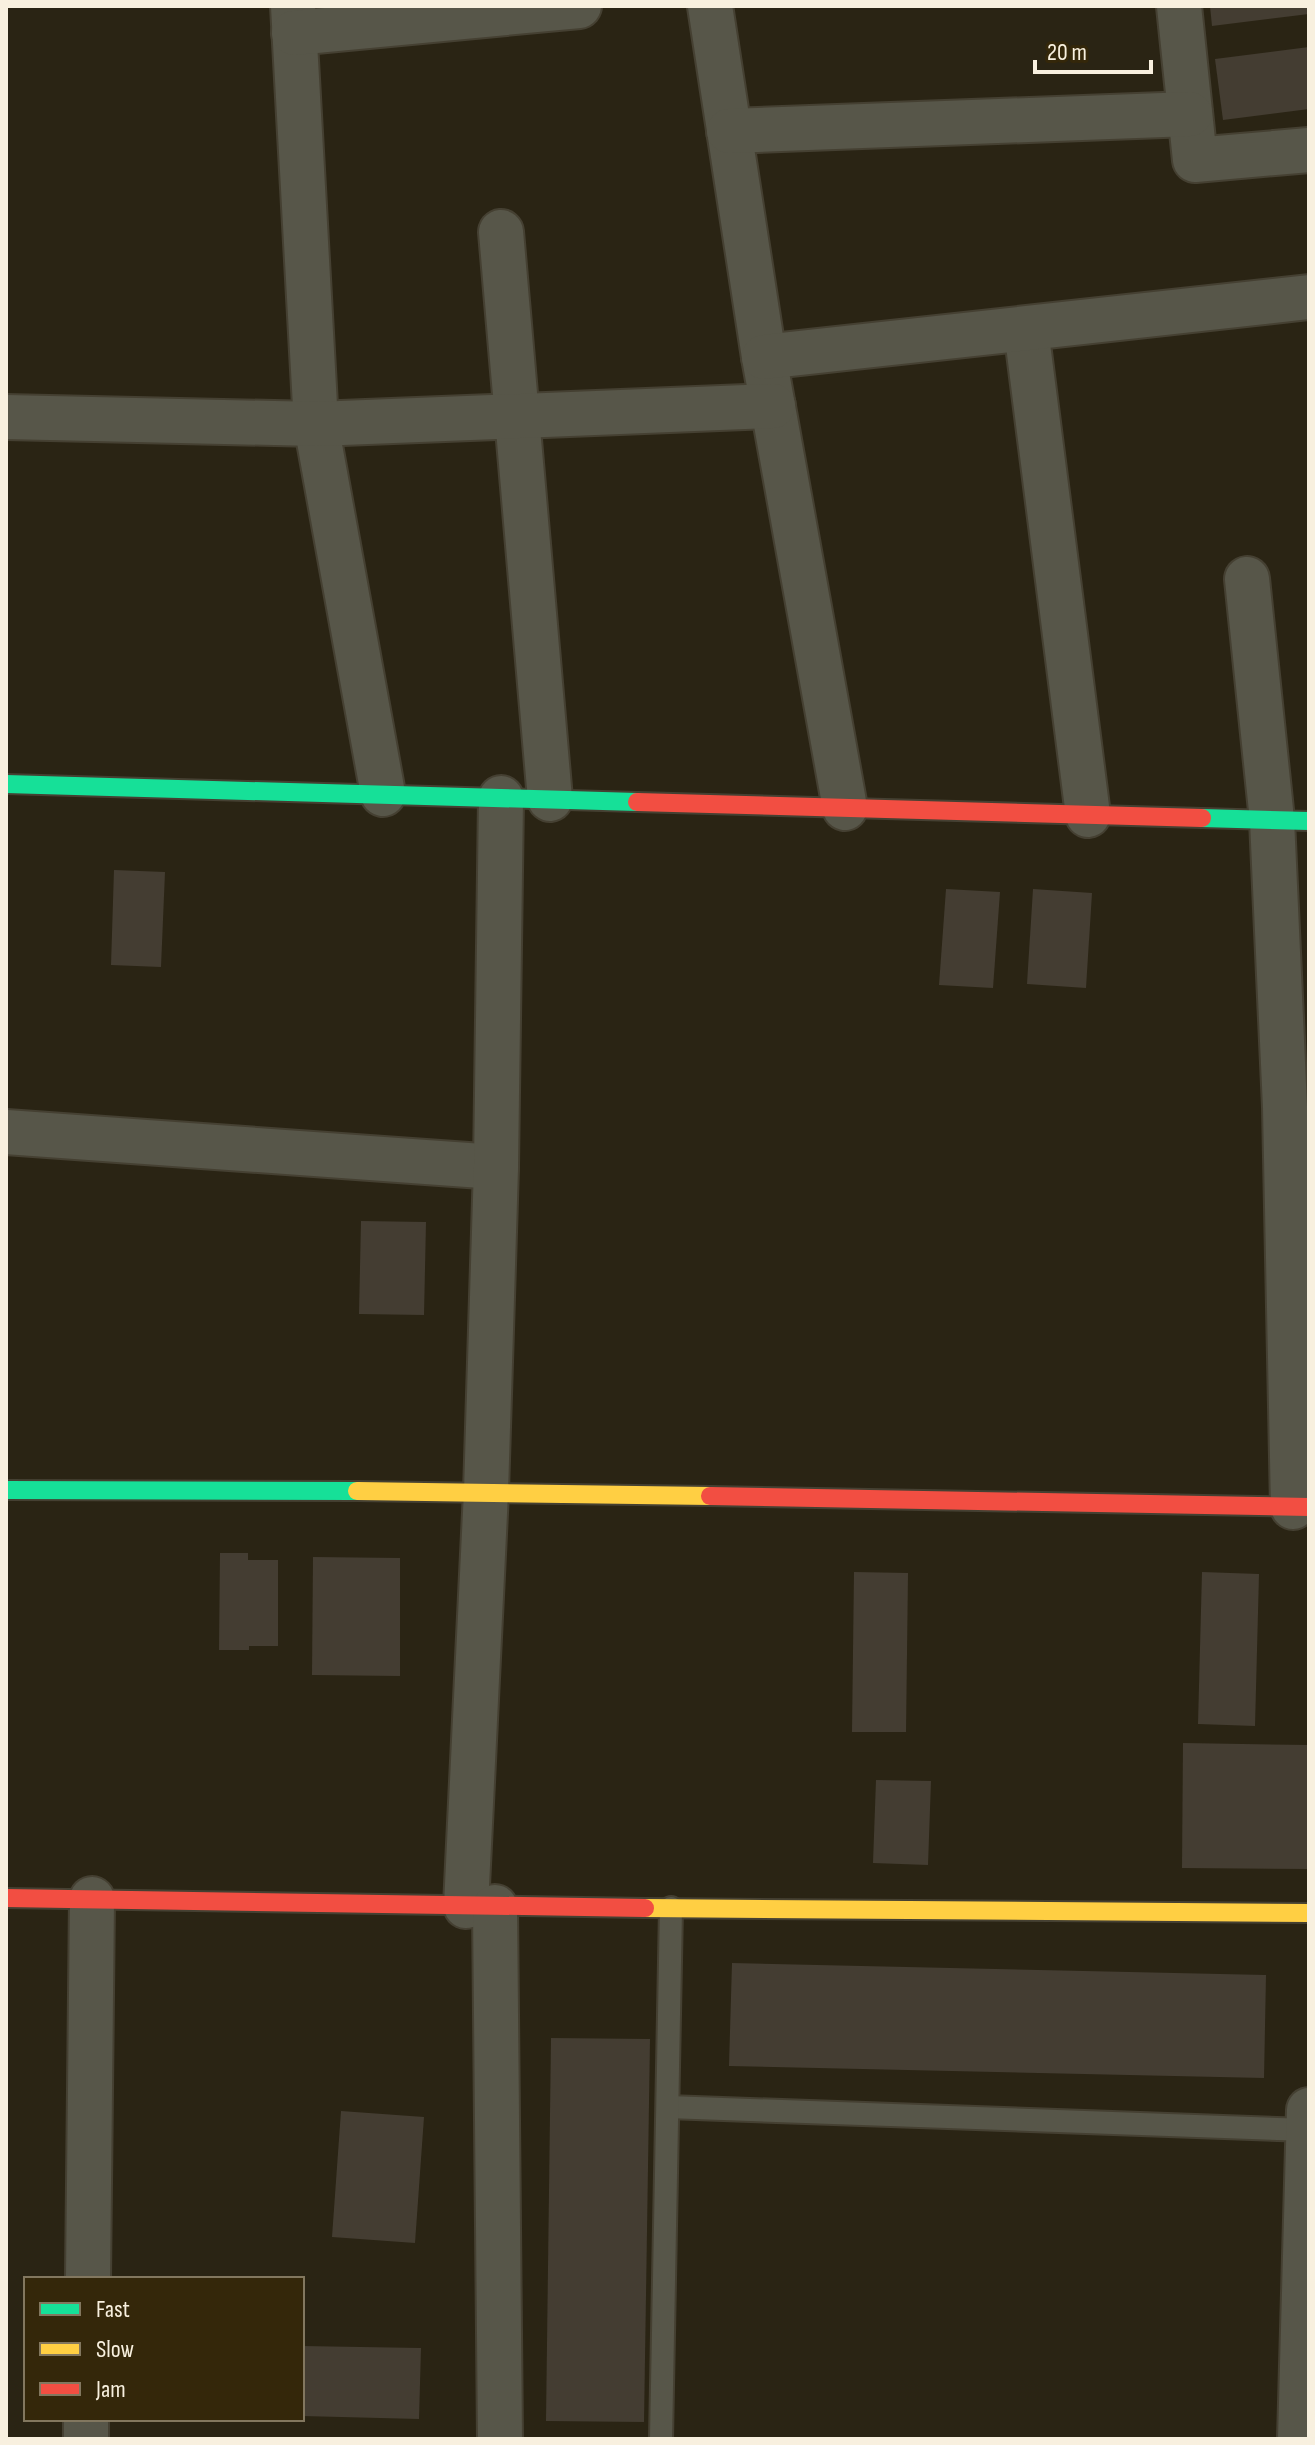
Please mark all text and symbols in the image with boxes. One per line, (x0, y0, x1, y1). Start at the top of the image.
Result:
scale bar (1035, 24, 1151, 74)
text: 20 m (1047, 38, 1087, 67)
legend (24, 2277, 304, 2421)
text: Fast (96, 2295, 130, 2324)
text: Slow (96, 2335, 134, 2364)
text: Jam (95, 2375, 126, 2404)

